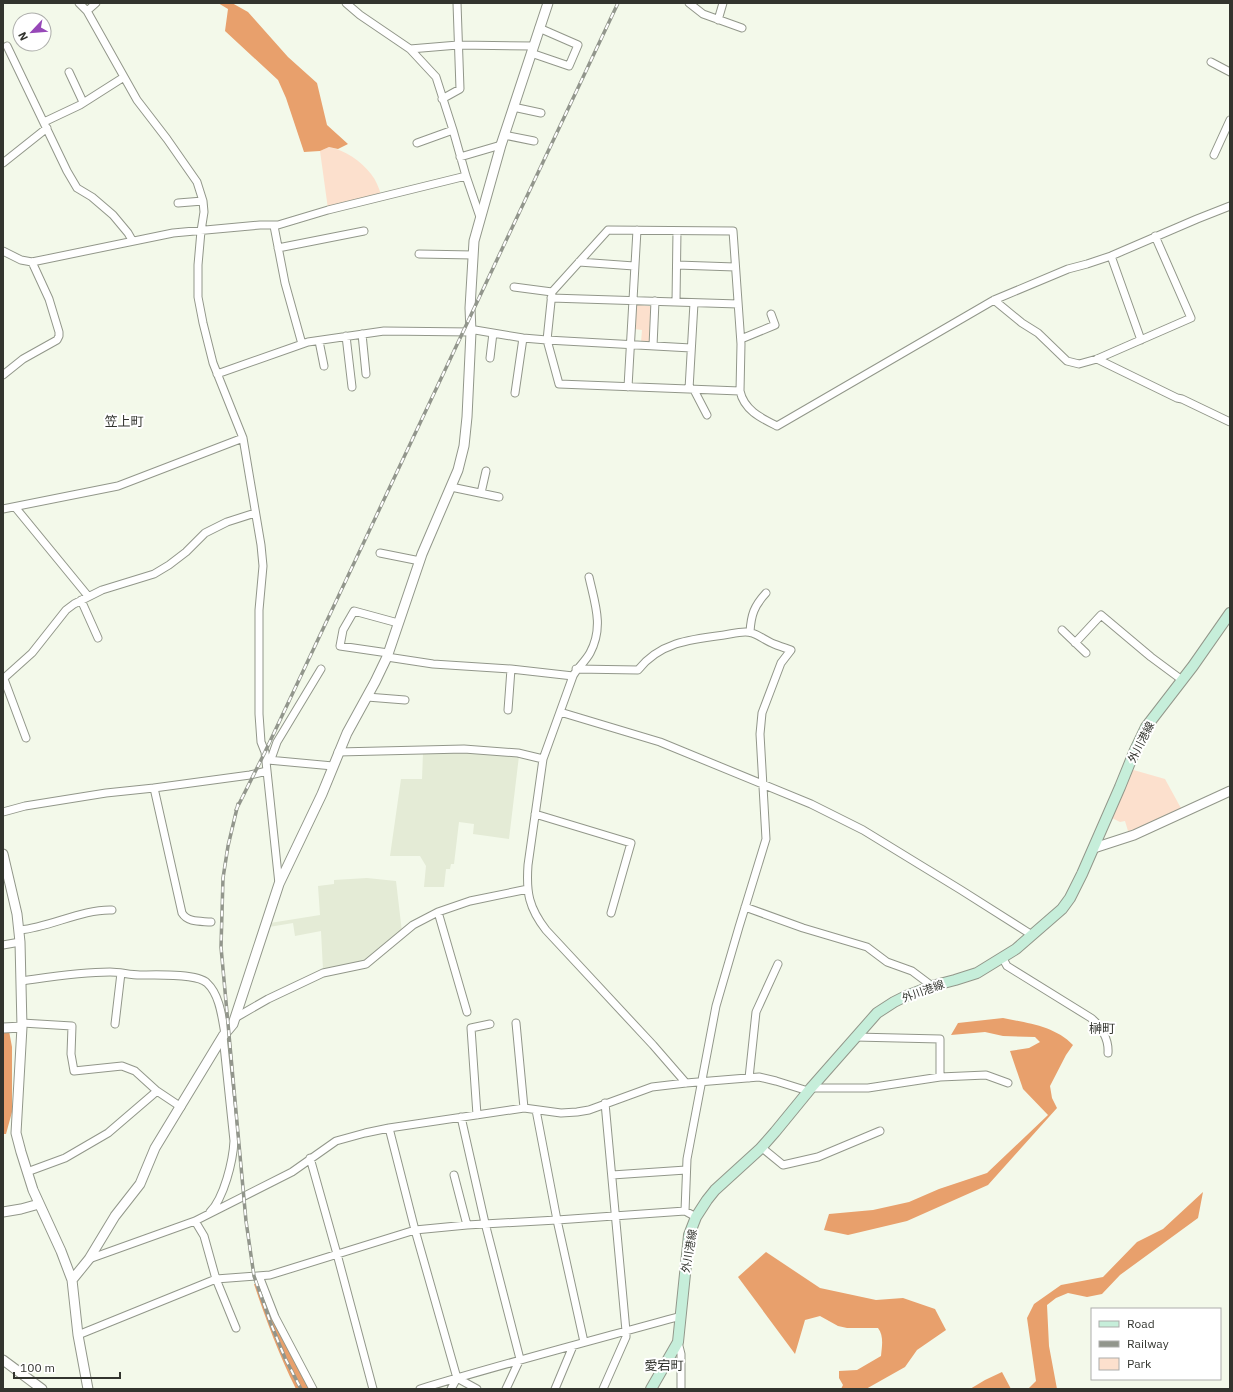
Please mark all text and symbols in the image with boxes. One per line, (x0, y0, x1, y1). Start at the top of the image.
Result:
north arrow (12, 12, 52, 52)
text: N (15, 30, 31, 43)
district label: 笠上町 (104, 413, 144, 430)
street label: 外川港線 (1125, 719, 1157, 765)
street label: 外川港線 (900, 977, 946, 1005)
district label: 榊町 (1089, 1020, 1115, 1037)
street label: 外川港線 (678, 1228, 700, 1274)
legend (1091, 1308, 1221, 1380)
text: Road (1127, 1316, 1155, 1331)
text: Railway (1127, 1336, 1169, 1351)
scale bar (14, 1354, 120, 1380)
text: Park (1127, 1356, 1152, 1371)
district label: 愛宕町 (644, 1357, 684, 1374)
text: 100 m (20, 1360, 55, 1375)

